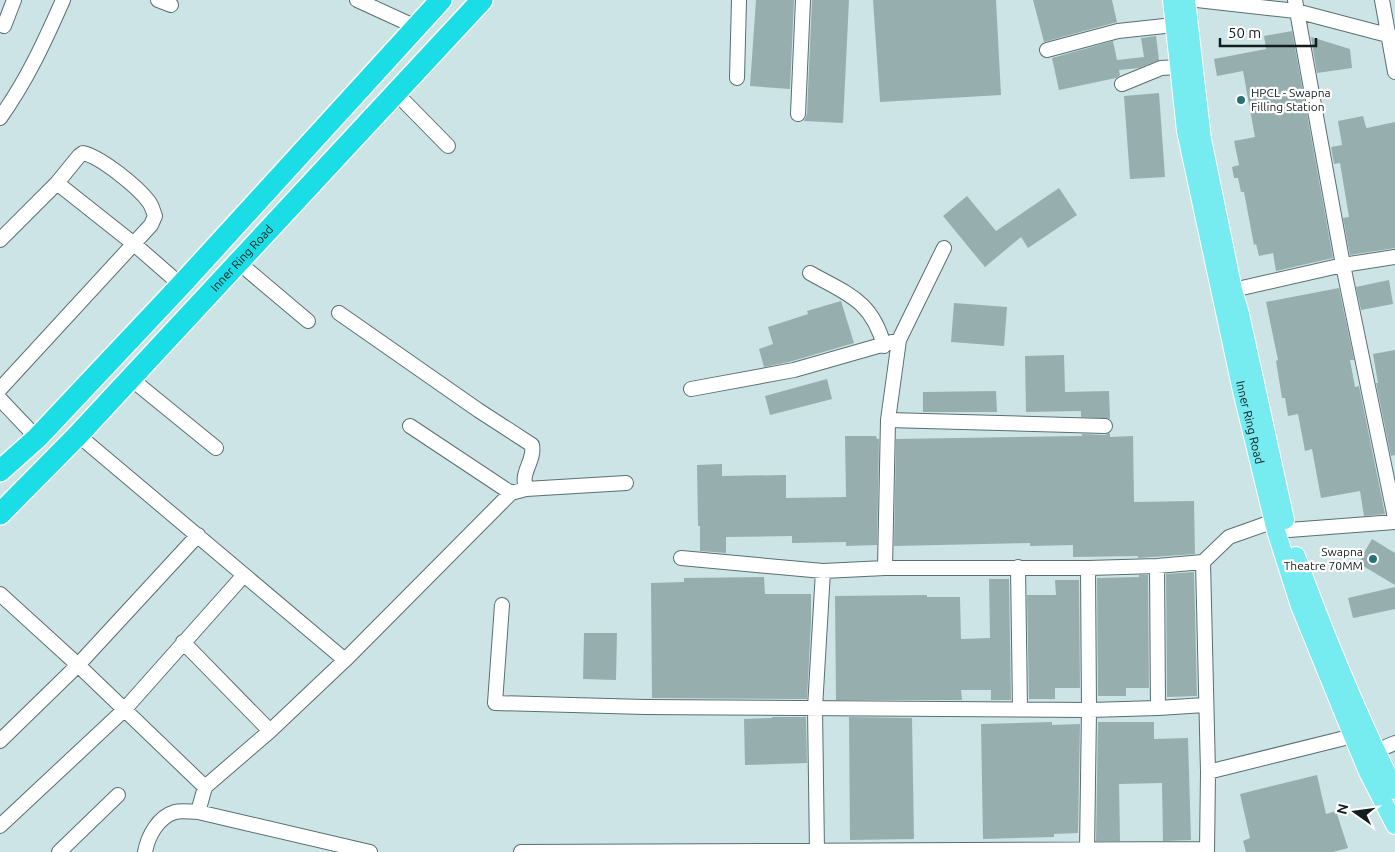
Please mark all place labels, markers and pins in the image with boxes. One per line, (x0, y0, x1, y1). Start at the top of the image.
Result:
place label: HPCL - Swapna Filling Station (1251, 86, 1331, 113)
marker: HPCL - Swapna Filling Station (1235, 94, 1247, 106)
place label: Swapna Theatre 70MM (1284, 545, 1363, 572)
marker: Swapna Theatre 70MM (1367, 553, 1379, 565)

